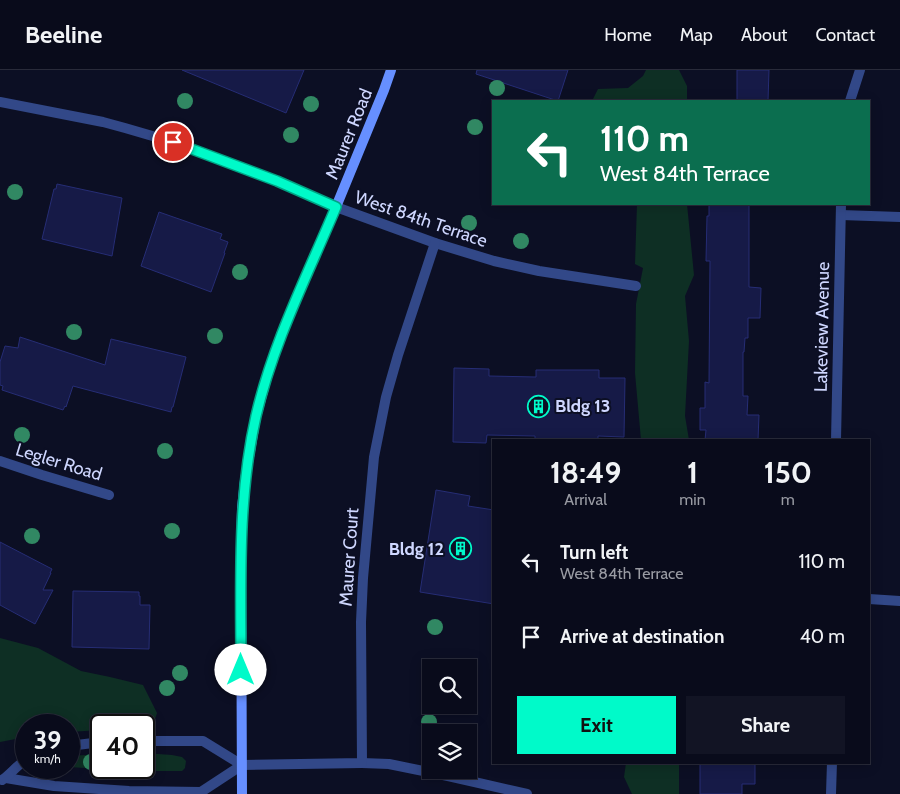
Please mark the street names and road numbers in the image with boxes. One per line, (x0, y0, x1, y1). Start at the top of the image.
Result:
street label: Maurer Road (321, 85, 377, 183)
street label: West 84th Terrace (352, 186, 490, 252)
street label: Lakeview Avenue (810, 262, 834, 392)
street label: Legler Road (13, 438, 105, 486)
street label: Maurer Court (335, 507, 363, 607)

